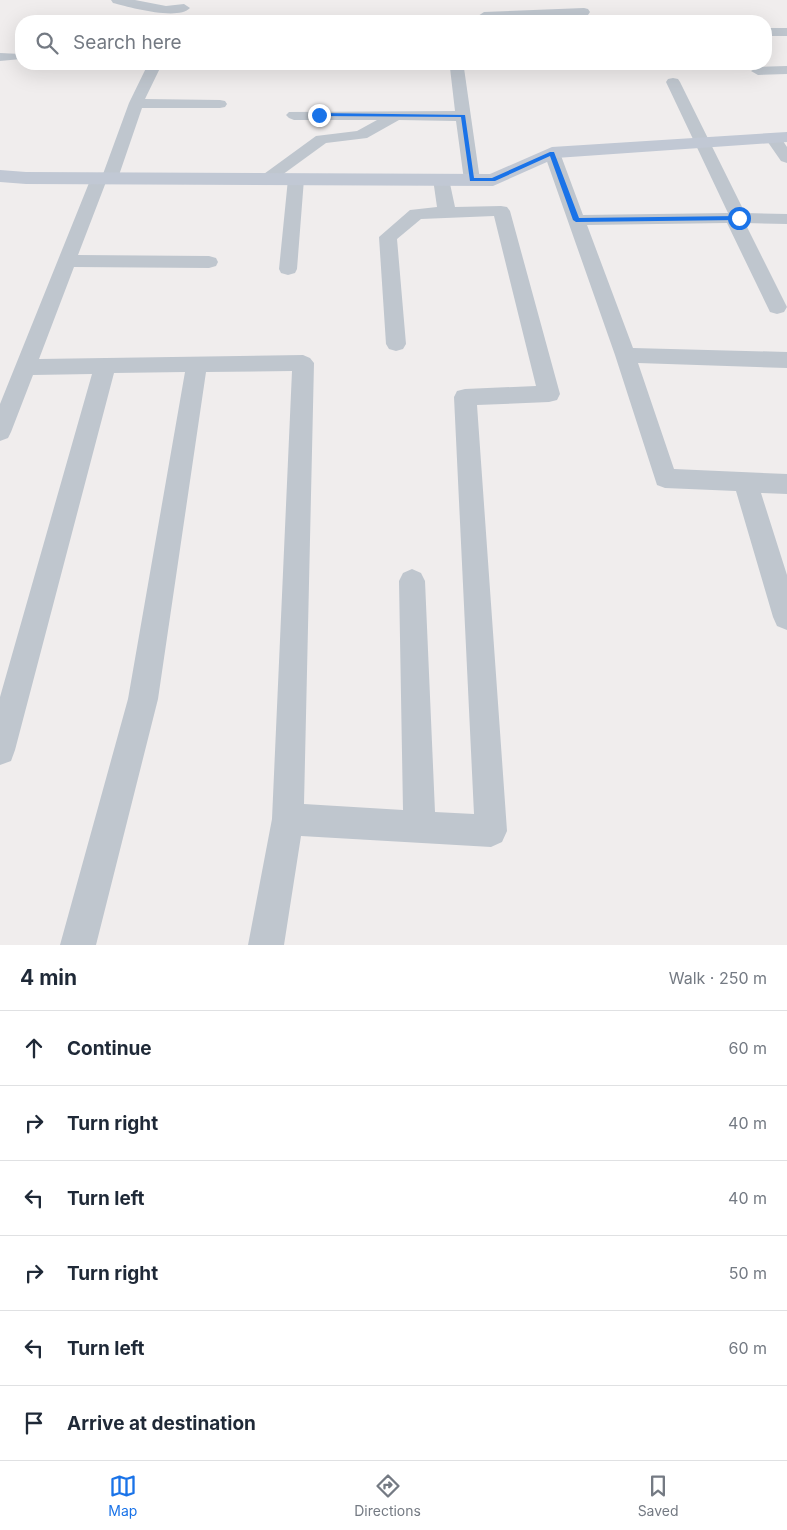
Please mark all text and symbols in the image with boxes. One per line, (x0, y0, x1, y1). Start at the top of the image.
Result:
search box (15, 15, 772, 70)
icon: search (33, 29, 61, 57)
text: Search here (73, 31, 182, 54)
route end (308, 104, 331, 127)
route start (728, 207, 751, 230)
text: 4 min (20, 965, 77, 990)
text: Walk · 250 m (669, 968, 767, 988)
icon: ahead (20, 1034, 48, 1062)
text: Continue (67, 1037, 152, 1060)
text: 60 m (728, 1038, 767, 1058)
icon: right (20, 1109, 48, 1137)
text: Turn right (67, 1112, 158, 1135)
text: 40 m (728, 1113, 767, 1133)
icon: left (20, 1184, 48, 1212)
text: Turn left (67, 1187, 145, 1210)
text: 40 m (728, 1188, 767, 1208)
icon: right (20, 1259, 48, 1287)
text: Turn right (67, 1262, 158, 1285)
text: 50 m (729, 1263, 767, 1283)
icon: left (20, 1334, 48, 1362)
text: Turn left (67, 1337, 145, 1360)
text: 60 m (728, 1338, 767, 1358)
icon: arrive (20, 1409, 48, 1437)
text: Arrive at destination (67, 1412, 256, 1435)
tab: Map (108, 1472, 137, 1519)
tab: Directions (354, 1472, 421, 1519)
tab: Saved (638, 1472, 679, 1519)

